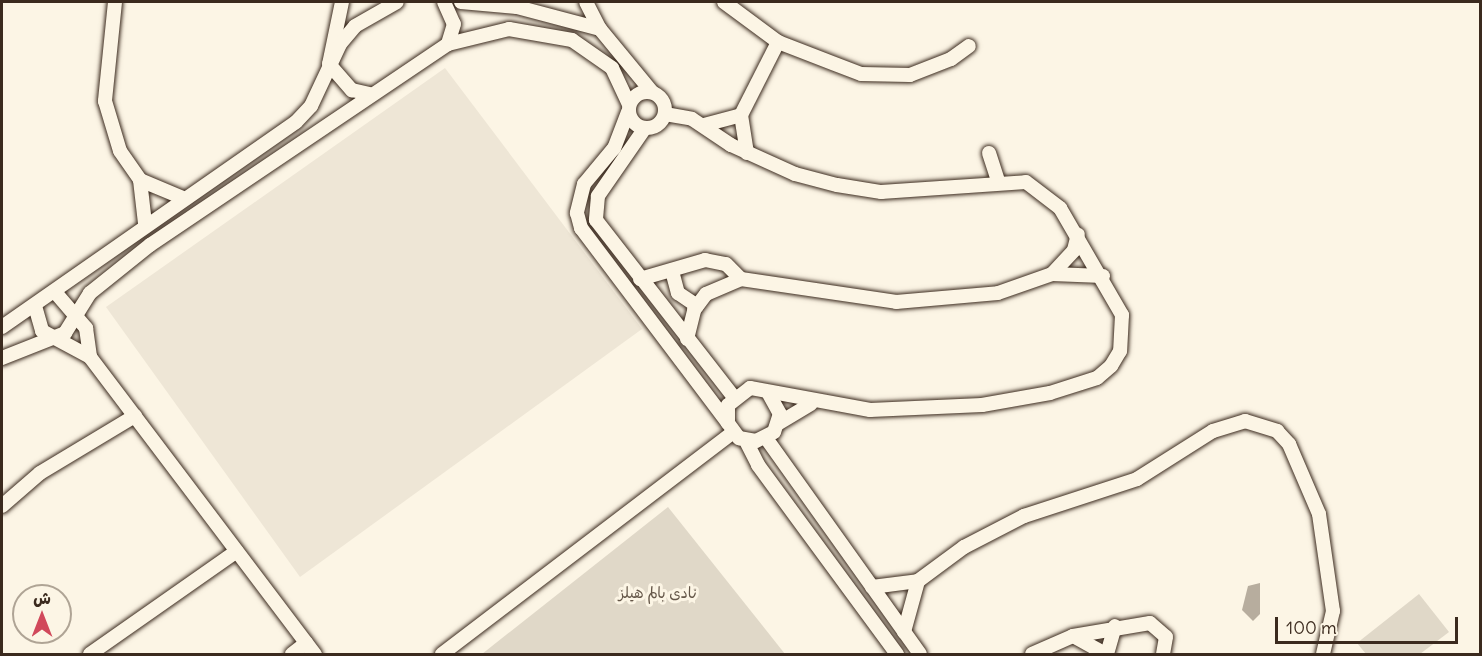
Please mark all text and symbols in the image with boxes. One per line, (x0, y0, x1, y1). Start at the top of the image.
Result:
north arrow (12, 584, 72, 644)
park label: نادى بالم هيلز (618, 584, 698, 602)
text: ش (33, 588, 51, 608)
scale bar (1278, 605, 1461, 643)
text: 100 m (1286, 616, 1337, 639)

